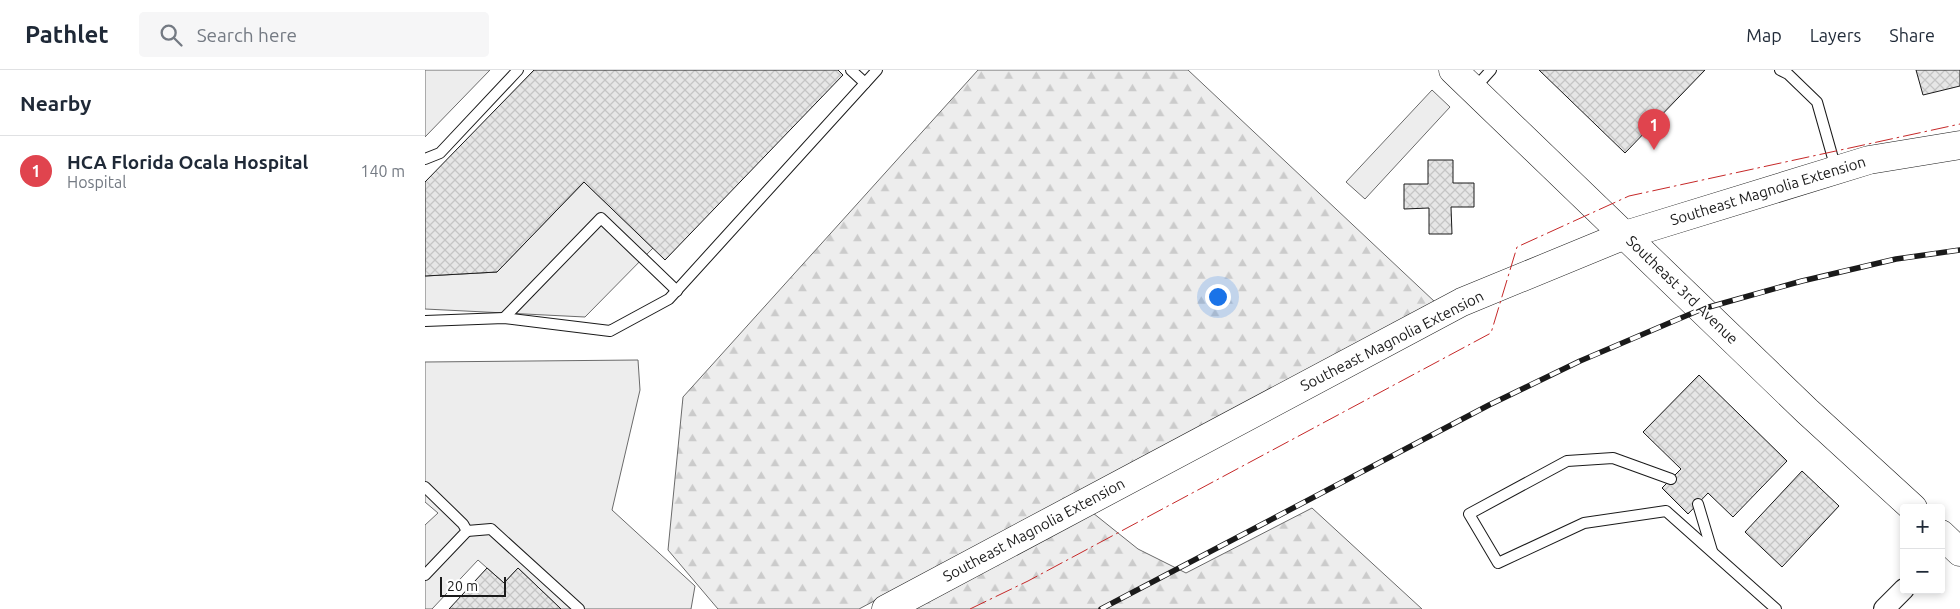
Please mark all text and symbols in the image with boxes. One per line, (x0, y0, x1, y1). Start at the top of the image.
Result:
search box (139, 12, 489, 57)
text: Pathlet (25, 21, 109, 48)
icon: search (157, 21, 185, 49)
text: Search here (197, 24, 297, 46)
text: Map (1746, 25, 1782, 45)
text: Layers (1810, 25, 1861, 45)
text: Share (1889, 25, 1935, 45)
text: Nearby (20, 91, 91, 115)
pin: 1 (1638, 109, 1670, 150)
text: HCA Florida Ocala Hospital (67, 151, 308, 173)
street label: Southeast Magnolia Extension (1668, 153, 1868, 228)
text: 1 (31, 162, 41, 180)
text: 140 m (360, 162, 405, 180)
text: Hospital (67, 173, 126, 191)
street label: Southeast 3rd Avenue (1623, 232, 1742, 347)
your location (1205, 284, 1231, 310)
street label: Southeast Magnolia Extension (1297, 287, 1486, 394)
street label: Southeast Magnolia Extension (940, 474, 1127, 585)
map controls (1900, 504, 1945, 594)
button: + (1900, 504, 1945, 549)
button: − (1900, 549, 1945, 594)
scale bar (440, 574, 506, 597)
text: 20 m (447, 578, 478, 594)

